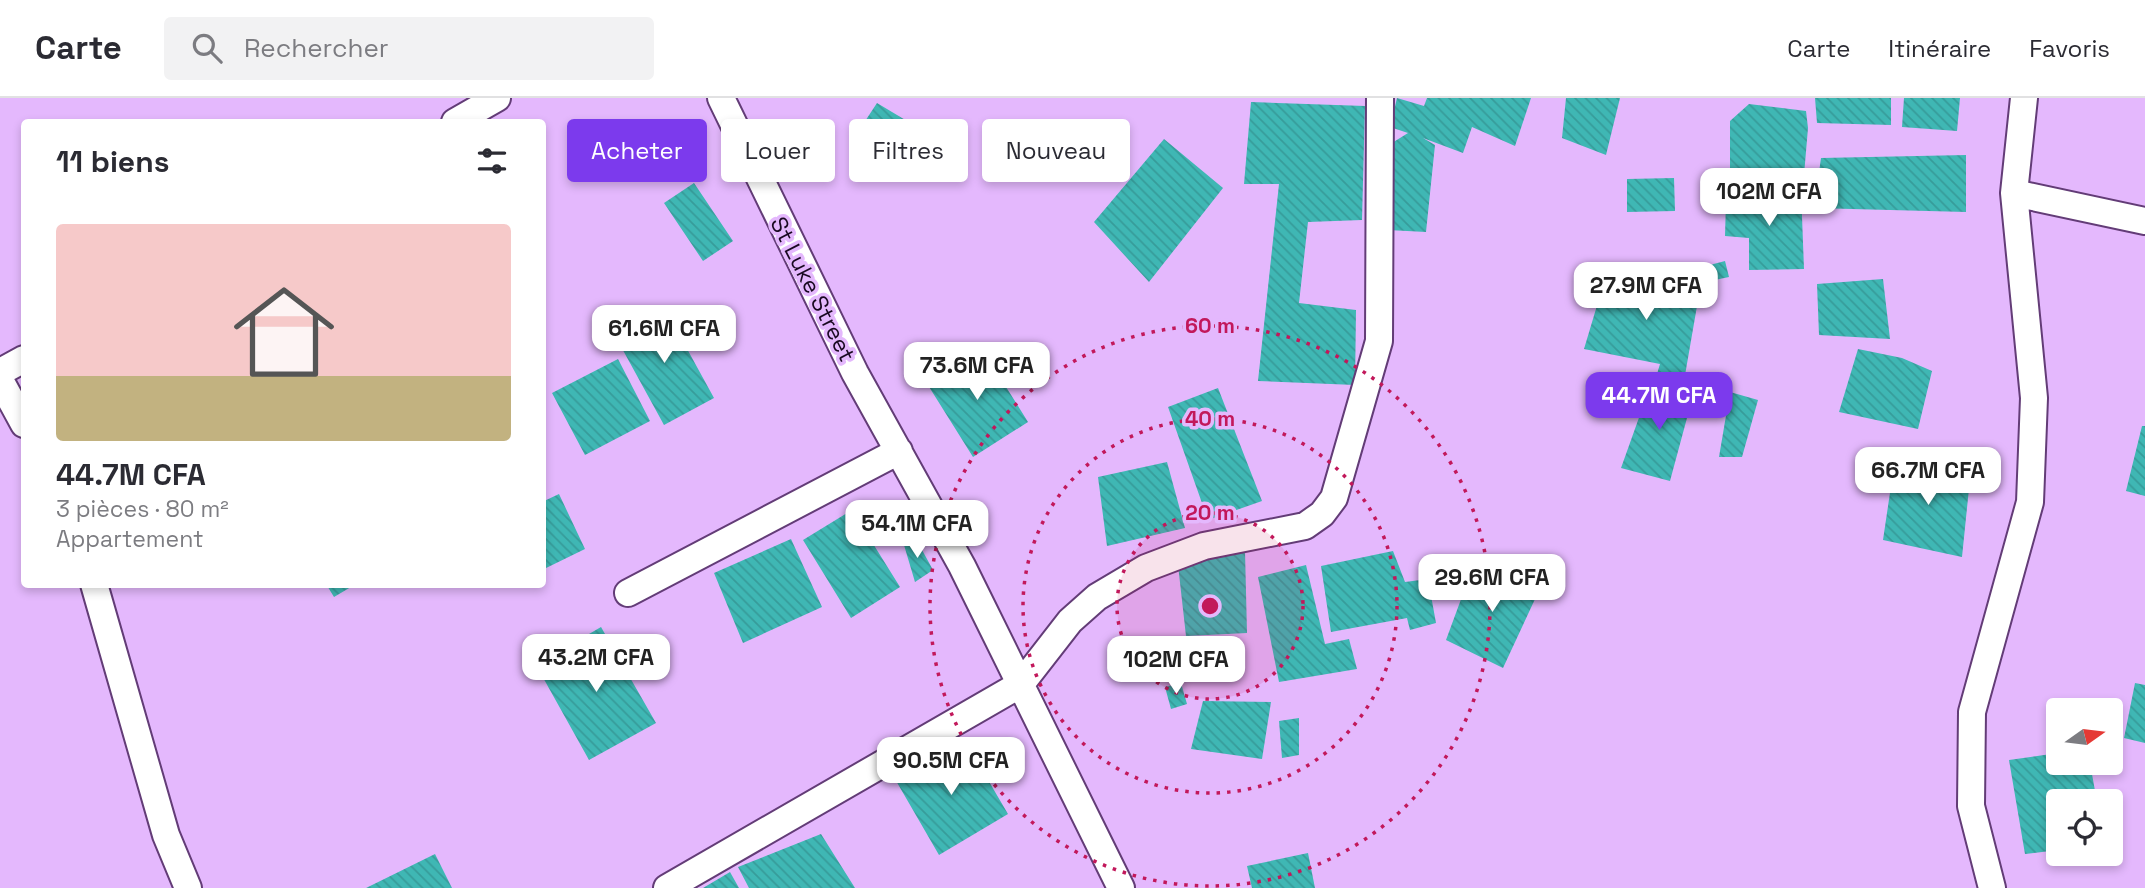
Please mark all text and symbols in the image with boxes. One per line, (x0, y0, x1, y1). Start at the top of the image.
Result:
search box (164, 17, 654, 80)
text: Carte (35, 27, 122, 69)
icon: search (188, 29, 226, 67)
text: Rechercher (244, 31, 389, 65)
text: Carte (1787, 33, 1850, 64)
text: Itinéraire (1888, 33, 1991, 64)
text: Favoris (2029, 33, 2110, 64)
chip: Acheter (567, 119, 707, 182)
chip: Louer (721, 119, 835, 182)
chip: Filtres (849, 119, 968, 182)
chip: Nouveau (982, 119, 1130, 182)
text: 11 biens (56, 142, 169, 181)
icon: filters (473, 142, 511, 180)
pin: 102M CFA (1697, 169, 1841, 228)
text: 102M CFA (1716, 176, 1822, 206)
street label: St Luke Street (764, 211, 862, 367)
pin: 27.9M CFA (1566, 262, 1726, 322)
icon: home (221, 269, 347, 395)
text: 27.9M CFA (1590, 270, 1702, 300)
pin: 61.6M CFA (584, 306, 744, 365)
text: 60 m (1185, 312, 1235, 339)
text: 61.6M CFA (608, 313, 720, 343)
pin: 73.6M CFA (897, 342, 1057, 402)
text: 73.6M CFA (920, 350, 1034, 380)
pin: 44.7M CFA (1579, 372, 1739, 432)
text: 44.7M CFA (1602, 380, 1716, 410)
text: 40 m (1185, 405, 1235, 432)
pin: 66.7M CFA (1848, 448, 2008, 507)
text: 44.7M CFA (56, 455, 206, 494)
text: 66.7M CFA (1871, 455, 1985, 485)
text: 3 pièces · 80 m² (56, 494, 229, 524)
text: 20 m (1185, 499, 1235, 526)
pin: 54.1M CFA (837, 500, 997, 560)
text: 54.1M CFA (861, 508, 973, 538)
text: Appartement (56, 524, 204, 554)
pin: 29.6M CFA (1412, 554, 1572, 614)
text: 29.6M CFA (1434, 562, 1550, 592)
centre of rings (1198, 594, 1222, 618)
pin: 43.2M CFA (516, 634, 676, 694)
pin: 102M CFA (1104, 636, 1248, 696)
text: 43.2M CFA (538, 642, 654, 672)
text: 102M CFA (1123, 644, 1229, 674)
north arrow (2046, 698, 2123, 775)
map controls (2046, 698, 2123, 866)
pin: 90.5M CFA (871, 738, 1031, 797)
text: 90.5M CFA (893, 745, 1009, 775)
button: locate (2046, 789, 2123, 866)

